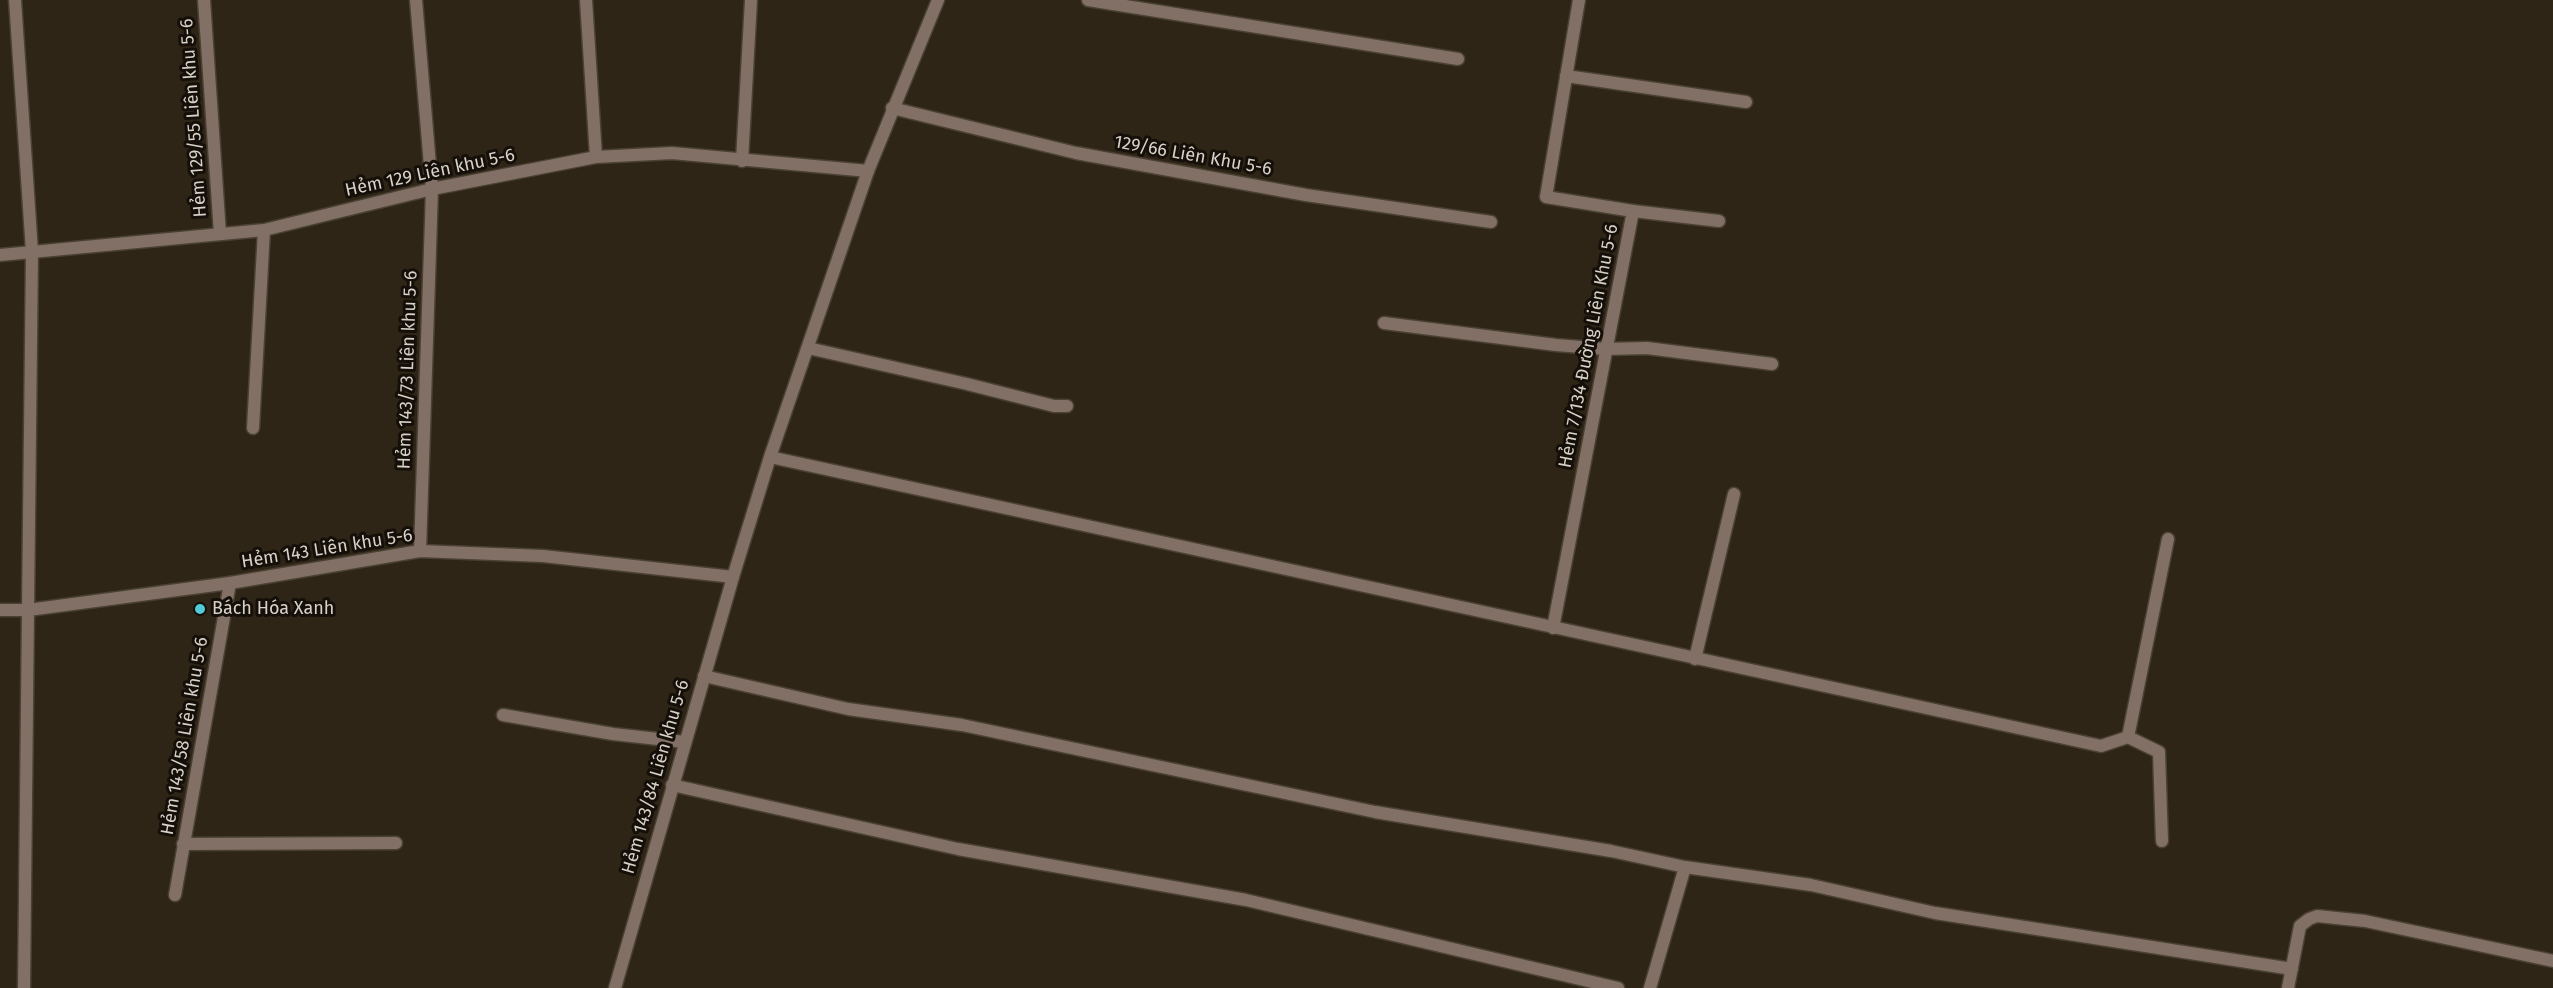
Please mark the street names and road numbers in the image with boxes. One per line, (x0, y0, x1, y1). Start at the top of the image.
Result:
street label: Hẻm 129/55 Liên khu 5-6 (176, 18, 212, 218)
street label: 129/66 Liên Khu 5-6 (1113, 132, 1273, 180)
street label: Hẻm 129 Liên khu 5-6 (343, 144, 517, 202)
street label: Hẻm 7/134 Đường Liên Khu 5-6 (1555, 222, 1623, 470)
street label: Hẻm 143/73 Liên khu 5-6 (394, 270, 422, 470)
street label: Hẻm 143 Liên khu 5-6 (240, 525, 414, 573)
street label: Hẻm 143/58 Liên khu 5-6 (157, 635, 213, 837)
street label: Hẻm 143/84 Liên khu 5-6 (618, 677, 694, 877)

